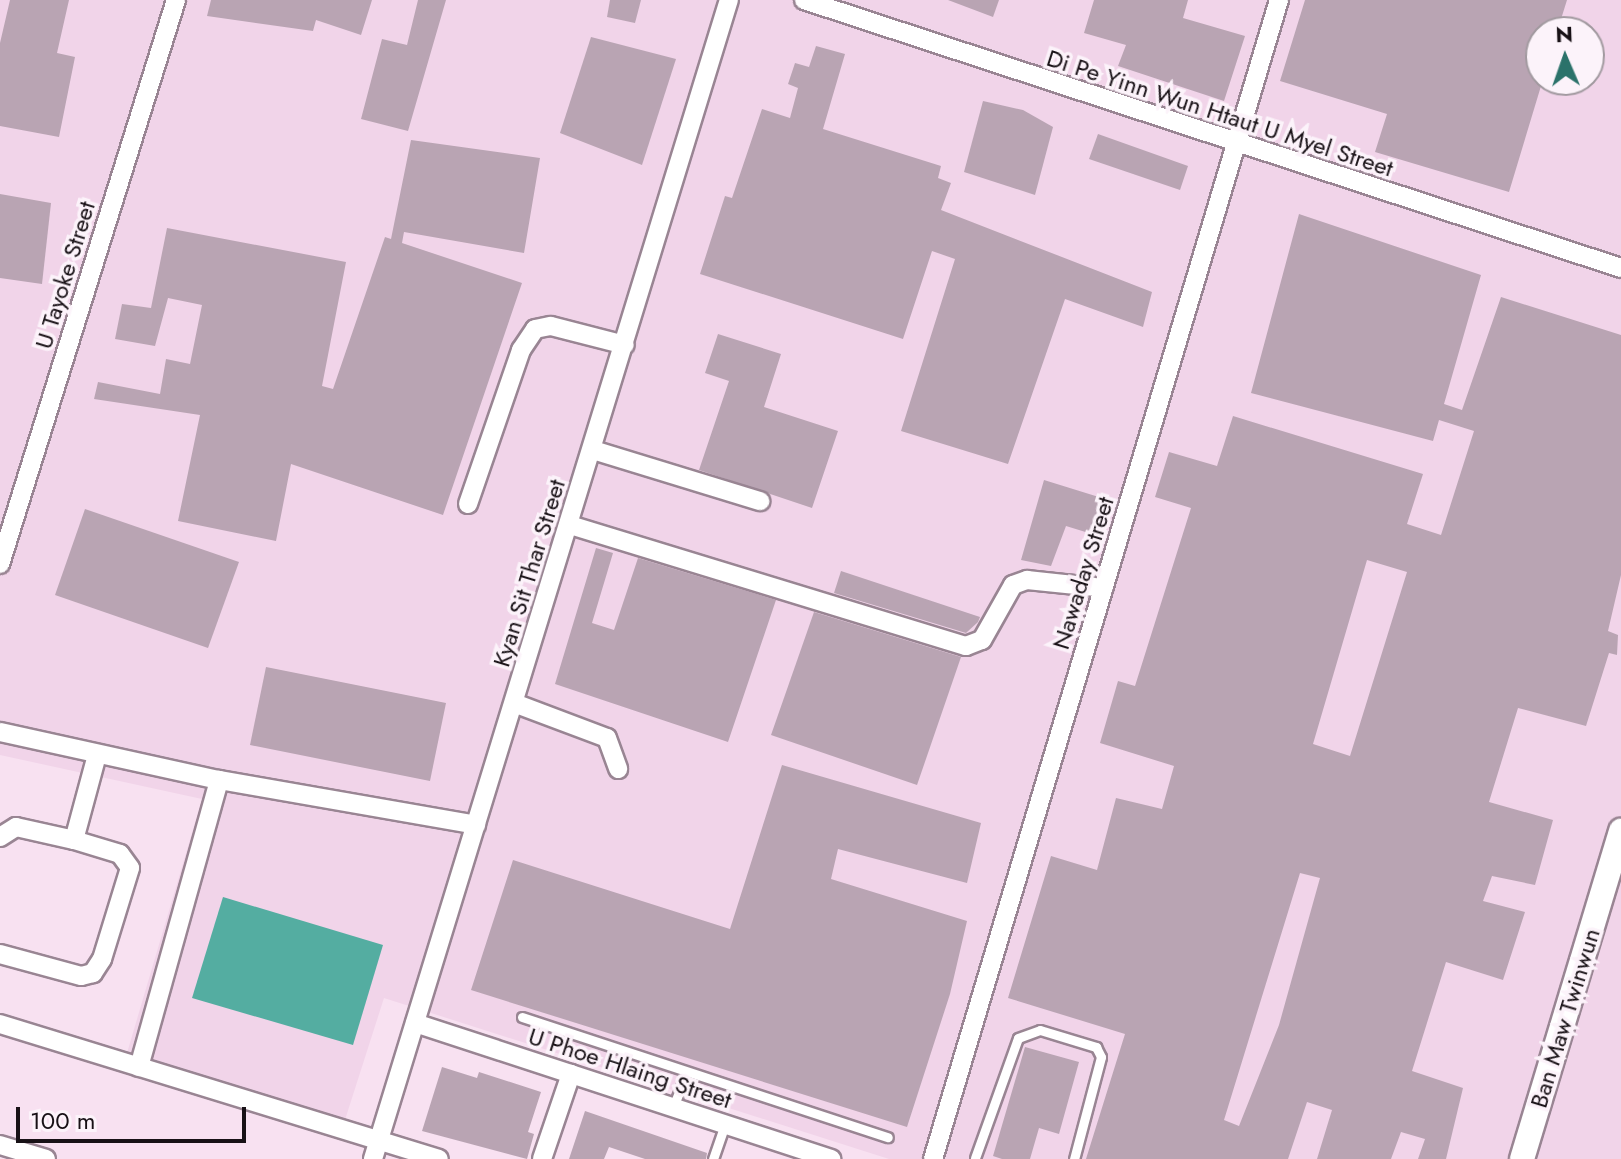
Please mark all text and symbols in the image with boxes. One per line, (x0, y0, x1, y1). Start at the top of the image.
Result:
north arrow (1525, 16, 1605, 96)
text: N (1555, 18, 1574, 50)
street label: Di Pe Yinn Wun Htaut U Myel Street (1043, 43, 1397, 183)
street label: U Tayoke Street (29, 198, 101, 352)
street label: Kyan Sit Thar Street (487, 476, 571, 670)
street label: Nawaday Street (1046, 493, 1120, 653)
street label: Ban Maw Twinwun (1524, 925, 1606, 1111)
street label: U Phoe Hlaing Street (525, 1022, 735, 1114)
scale bar (20, 1091, 250, 1141)
text: 100 m (30, 1103, 96, 1138)

